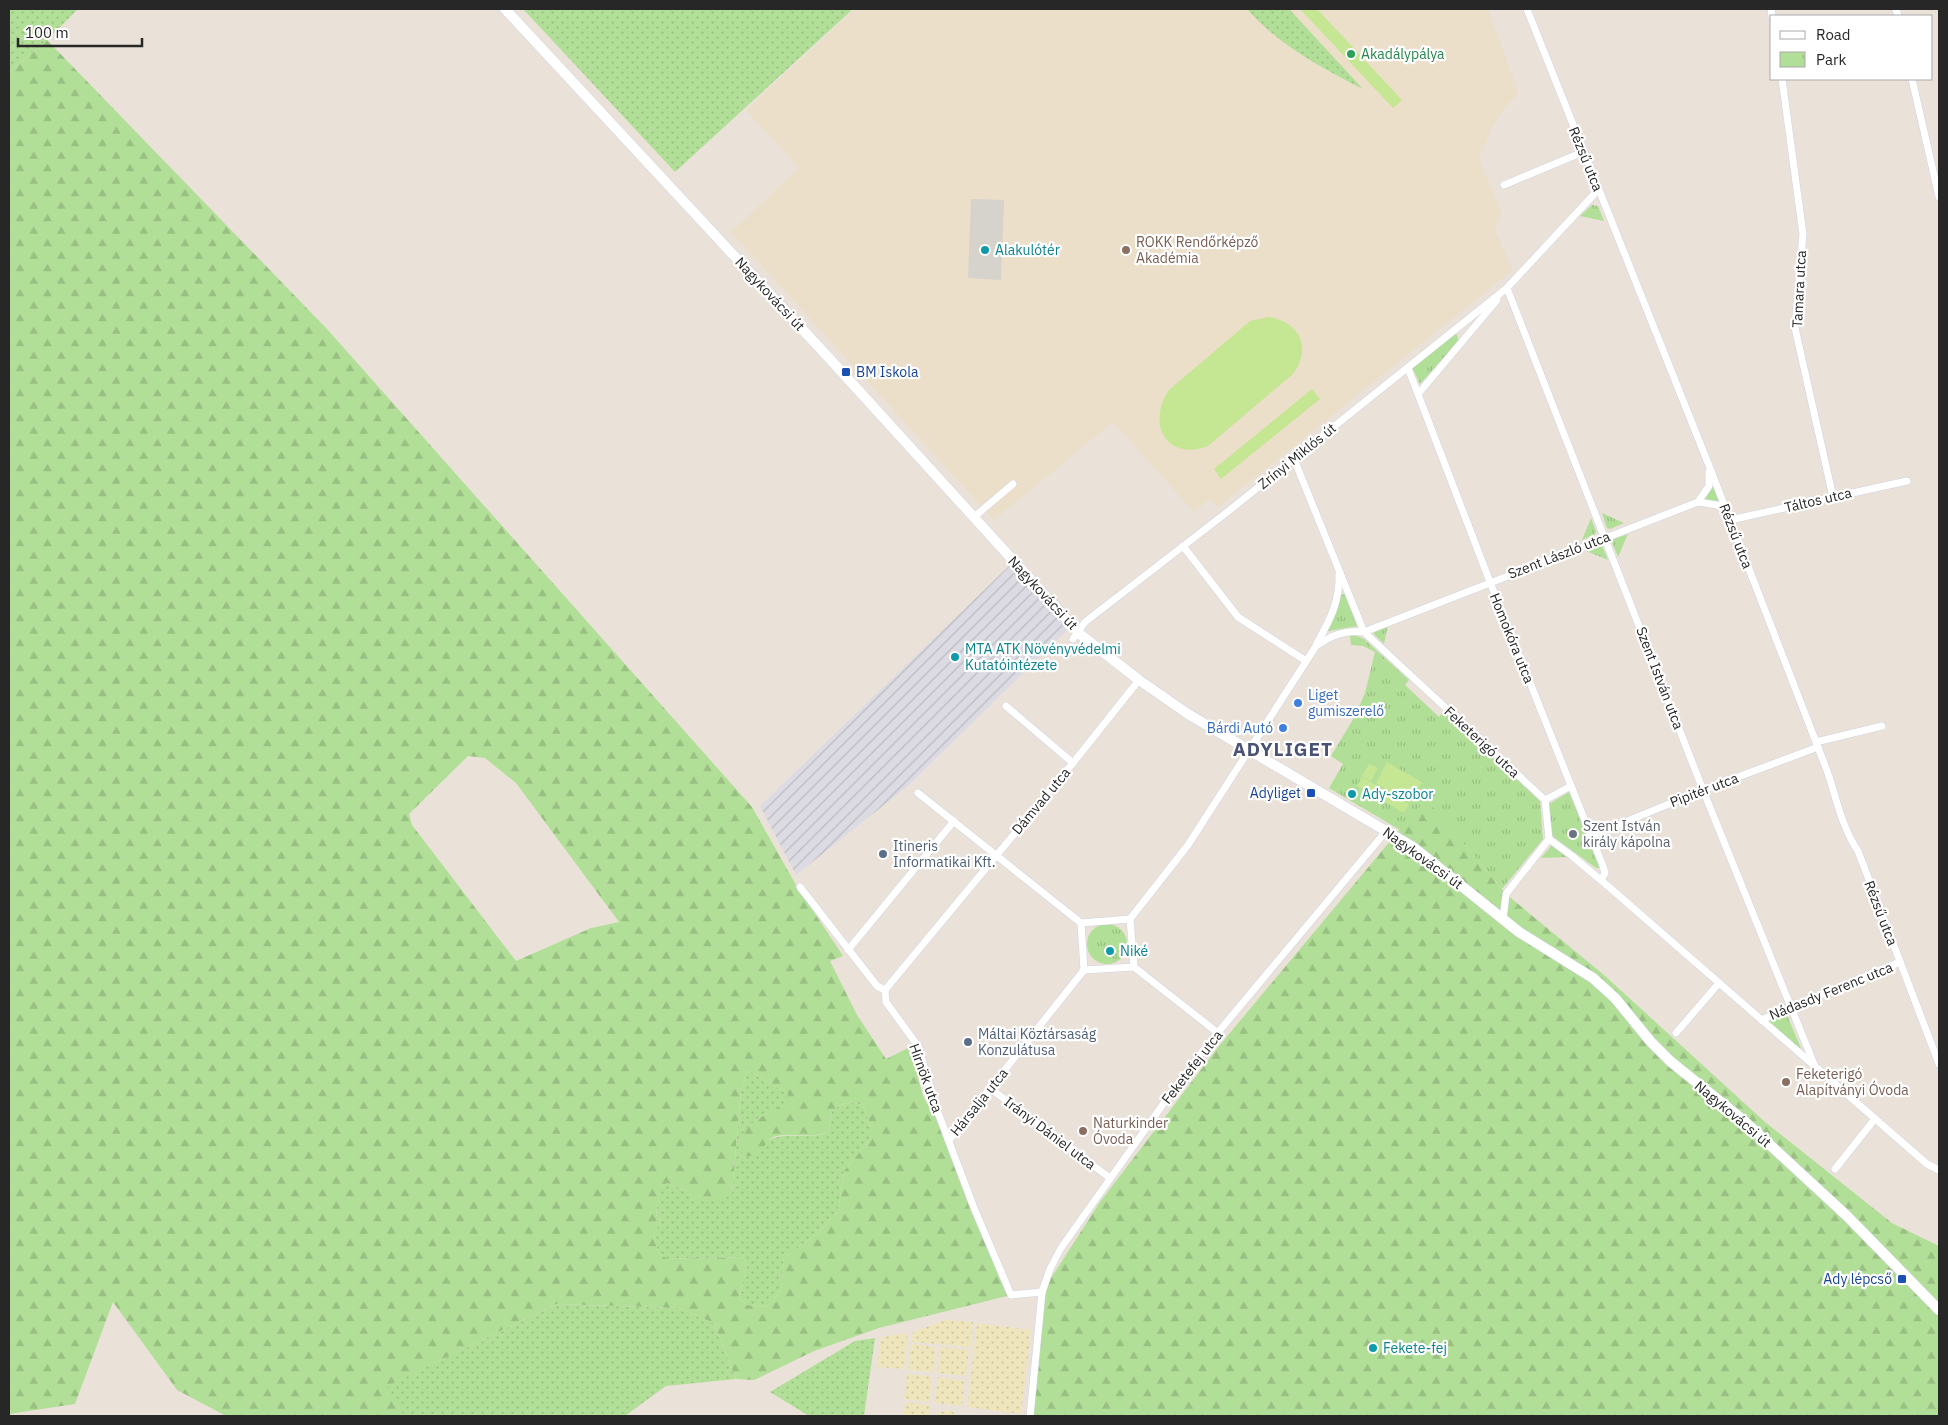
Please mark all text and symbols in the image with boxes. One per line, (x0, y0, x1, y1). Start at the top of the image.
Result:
scale bar (18, 15, 141, 47)
legend (1770, 15, 1933, 80)
text: 100 m (25, 23, 69, 42)
text: Road (1816, 25, 1851, 44)
place label: Akadálypálya (1361, 45, 1445, 63)
marker: Akadálypálya (1345, 48, 1357, 60)
text: Park (1816, 50, 1846, 69)
street label: Rézsű utca (1565, 124, 1607, 195)
place label: ROKK Rendőrképző Akadémia (1136, 233, 1259, 267)
place label: Alakulótér (995, 241, 1060, 259)
marker: Alakulótér (979, 244, 991, 256)
marker: ROKK Rendőrképző Akadémia (1120, 244, 1132, 256)
street label: Tamara utca (1788, 249, 1810, 328)
street label: Nagykovácsi út (731, 253, 809, 335)
place label: BM Iskola (856, 363, 919, 381)
marker: BM Iskola (840, 366, 852, 378)
street label: Zrínyi Miklós út (1254, 419, 1340, 493)
street label: Táltos utca (1783, 483, 1854, 516)
street label: Rézsű utca (1715, 501, 1757, 572)
street label: Szent László utca (1505, 527, 1613, 583)
street label: Nagykovácsi út (1004, 552, 1082, 634)
street label: Homokóra utca (1486, 590, 1539, 686)
street label: Szent István utca (1632, 624, 1688, 732)
place label: MTA ATK Növényvédelmi Kutatóintézete (965, 640, 1121, 674)
marker: MTA ATK Növényvédelmi Kutatóintézete (949, 651, 961, 663)
place label: Liget gumiszerelő (1308, 686, 1384, 720)
marker: Liget gumiszerelő (1292, 697, 1304, 709)
street label: Feketerigó utca (1440, 702, 1524, 782)
place label: Bárdi Autó (1207, 719, 1273, 737)
marker: Bárdi Autó (1277, 722, 1289, 734)
district label: ADYLIGET (1233, 737, 1333, 761)
street label: Dámvad utca (1008, 763, 1075, 838)
street label: Pipitér utca (1667, 769, 1741, 811)
place label: Adyliget (1250, 784, 1301, 802)
place label: Ady-szobor (1362, 785, 1434, 803)
marker: Adyliget (1305, 787, 1317, 799)
marker: Ady-szobor (1346, 788, 1358, 800)
place label: Szent István király kápolna (1583, 817, 1671, 851)
street label: Nagykovácsi út (1379, 823, 1467, 893)
marker: Szent István király kápolna (1567, 828, 1579, 840)
place label: Itineris Informatikai Kft. (893, 837, 996, 871)
marker: Itineris Informatikai Kft. (877, 848, 889, 860)
street label: Rézsű utca (1860, 878, 1902, 949)
place label: Niké (1120, 942, 1149, 960)
marker: Niké (1104, 945, 1116, 957)
street label: Nádasdy Ferenc utca (1767, 958, 1896, 1024)
place label: Máltai Köztársaság Konzulátusa (978, 1025, 1097, 1059)
street label: Feketefej utca (1158, 1026, 1227, 1108)
marker: Máltai Köztársaság Konzulátusa (962, 1036, 974, 1048)
street label: Hírnök utca (905, 1041, 947, 1116)
street label: Hársalja utca (946, 1064, 1012, 1140)
place label: Feketerigó Alapítványi Óvoda (1796, 1065, 1909, 1099)
marker: Feketerigó Alapítványi Óvoda (1780, 1076, 1792, 1088)
street label: Nagykovácsi út (1691, 1077, 1775, 1151)
street label: Irányi Dániel utca (1001, 1093, 1100, 1174)
place label: Naturkinder Óvoda (1093, 1114, 1168, 1148)
marker: Naturkinder Óvoda (1077, 1125, 1089, 1137)
place label: Ady lépcső (1823, 1270, 1892, 1288)
marker: Ady lépcső (1896, 1273, 1908, 1285)
place label: Fekete-fej (1383, 1339, 1447, 1357)
marker: Fekete-fej (1367, 1342, 1379, 1354)

